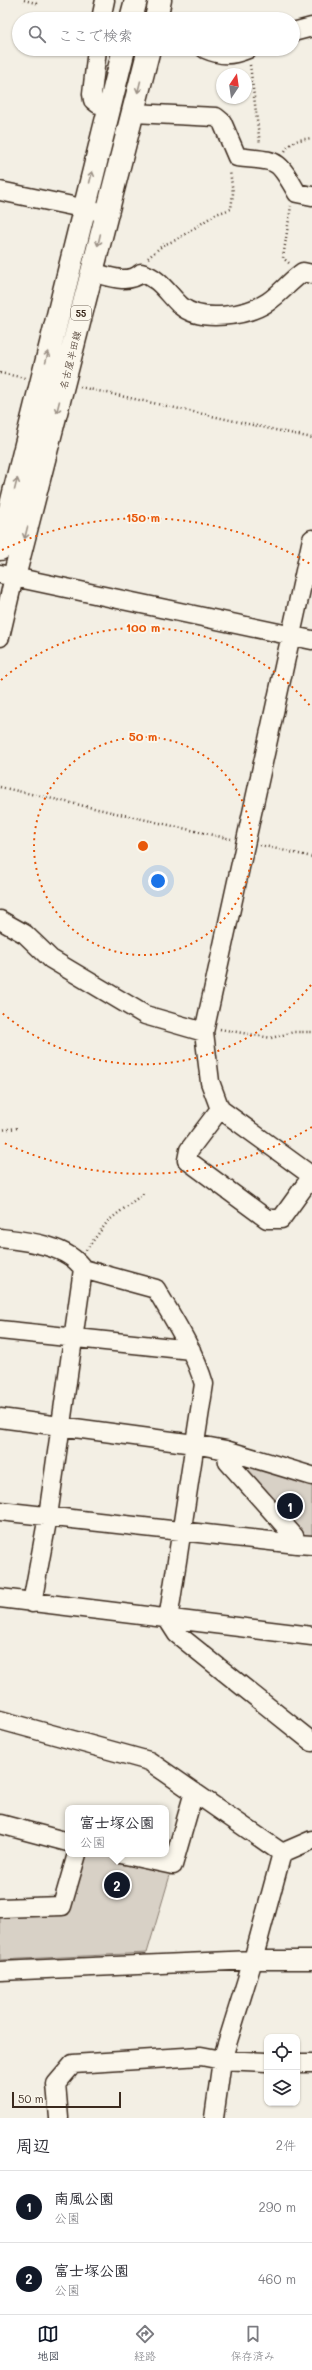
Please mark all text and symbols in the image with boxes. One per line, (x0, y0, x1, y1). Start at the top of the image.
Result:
search box (12, 12, 300, 56)
icon: search (26, 23, 48, 45)
text: ここで検索 (58, 25, 133, 45)
north arrow (216, 68, 252, 104)
one-way arrow (135, 80, 143, 93)
one-way arrow (88, 170, 95, 183)
one-way arrow (95, 233, 103, 246)
road number: 55 (71, 306, 91, 320)
street label: 名古屋半田線 (56, 329, 84, 391)
one-way arrow (44, 351, 51, 364)
one-way arrow (53, 400, 61, 413)
one-way arrow (13, 477, 20, 490)
text: 150 m (126, 509, 160, 525)
one-way arrow (21, 526, 29, 539)
text: 100 m (126, 619, 160, 635)
text: 50 m (129, 728, 157, 744)
centre of rings (136, 839, 150, 853)
your location (148, 871, 168, 891)
pin: 1 (277, 1491, 303, 1521)
popup (65, 1805, 169, 1857)
text: 富士塚公園 (79, 1812, 155, 1832)
text: 公園 (79, 1833, 106, 1850)
pin: 2 (104, 1870, 130, 1900)
map controls (264, 2034, 300, 2106)
button: locate (264, 2034, 300, 2070)
button: layers (264, 2070, 300, 2106)
scale bar (12, 2090, 121, 2109)
text: 50 m (18, 2091, 44, 2106)
text: 周辺 (16, 2134, 50, 2156)
text: 2件 (276, 2136, 296, 2153)
text: 南風公園 (54, 2188, 114, 2208)
text: 1 (26, 2198, 32, 2215)
text: 290 m (259, 2198, 296, 2215)
text: 公園 (54, 2209, 80, 2226)
text: 富士塚公園 (54, 2260, 129, 2280)
text: 2 (25, 2270, 33, 2287)
text: 460 m (258, 2270, 296, 2287)
text: 公園 (54, 2281, 80, 2298)
tab: 地図 (37, 2323, 59, 2363)
tab: 経路 (134, 2323, 156, 2363)
tab: 保存済み (231, 2323, 275, 2363)

